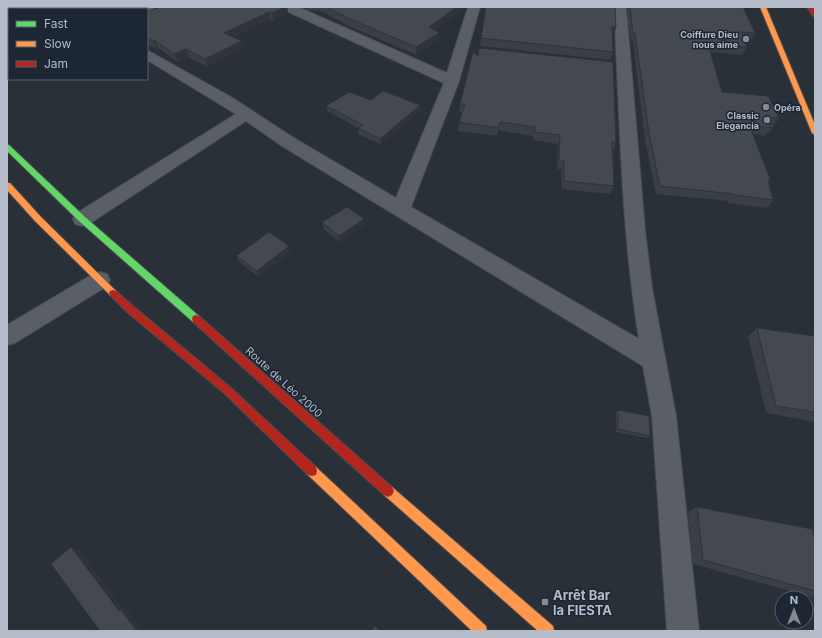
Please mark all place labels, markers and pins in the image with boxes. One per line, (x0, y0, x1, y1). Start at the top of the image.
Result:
place label: Coiffure Dieu nous aime (680, 29, 739, 50)
marker: Coiffure Dieu nous aime (741, 34, 751, 44)
marker: Opéra (761, 102, 771, 112)
place label: Opéra (774, 102, 801, 113)
place label: Classic Elegancia (716, 110, 759, 131)
marker: Classic Elegancia (762, 115, 772, 125)
place label: Arrêt Bar la FIESTA (553, 587, 612, 618)
marker: Arrêt Bar la FIESTA (540, 597, 550, 607)

